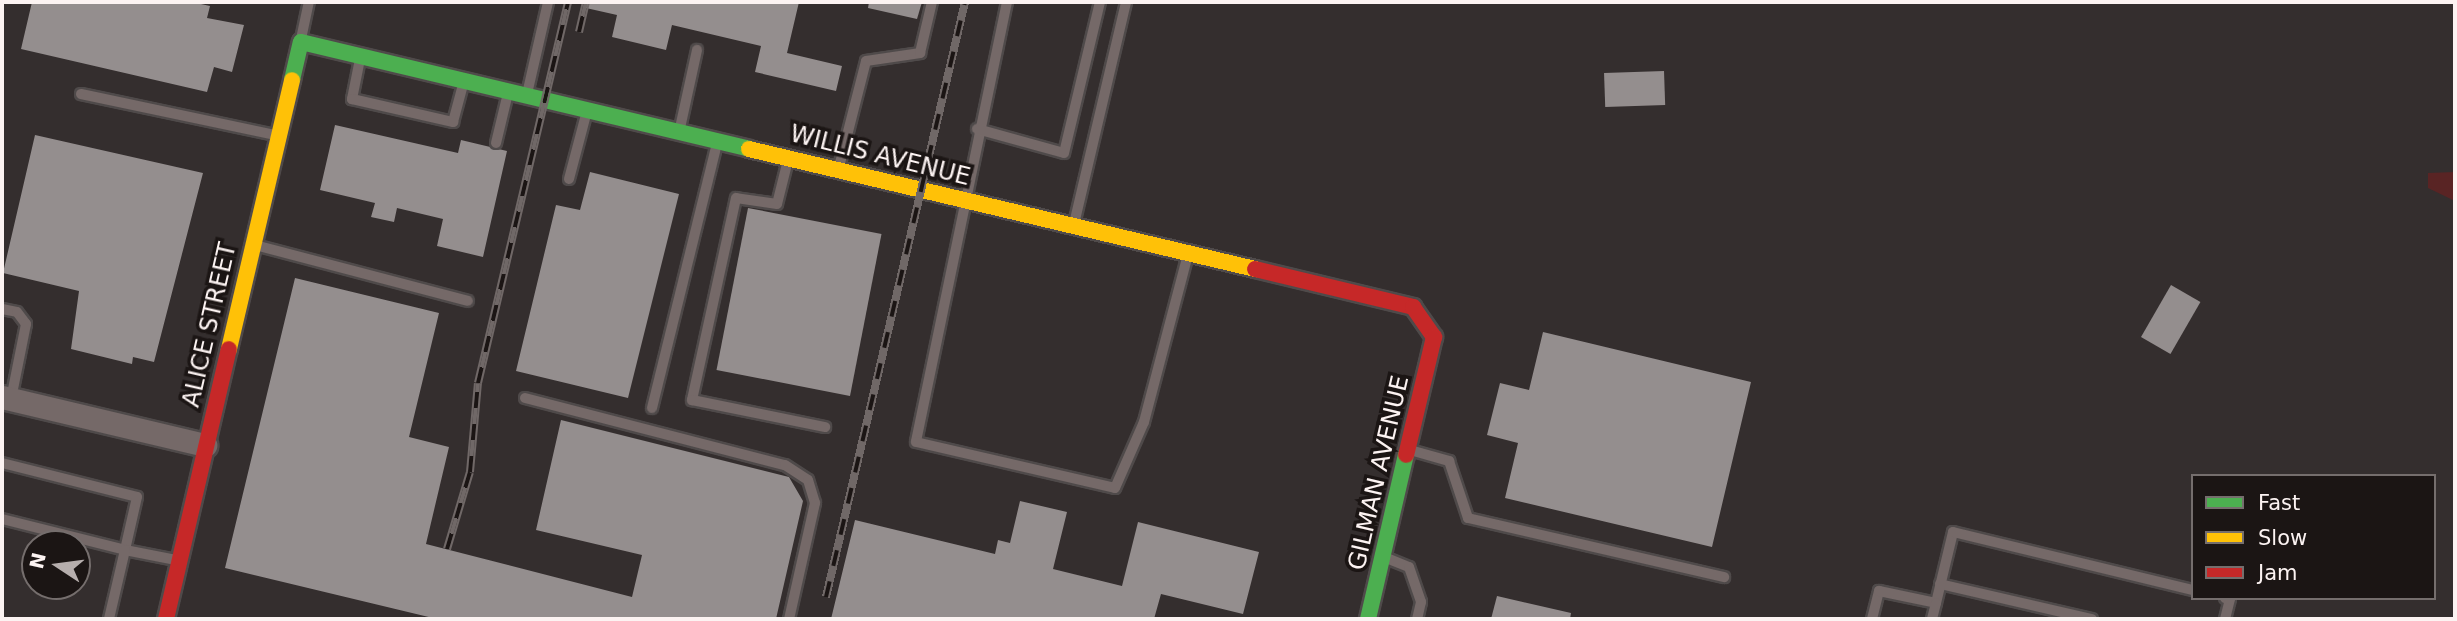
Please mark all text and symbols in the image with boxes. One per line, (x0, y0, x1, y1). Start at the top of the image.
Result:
street label: WILLIS AVENUE (787, 120, 973, 192)
street label: ALICE STREET (177, 240, 243, 410)
street label: GILMAN AVENUE (1343, 373, 1415, 573)
legend (2191, 474, 2436, 600)
text: Fast (2258, 491, 2300, 515)
text: Slow (2258, 526, 2307, 550)
north arrow (21, 530, 91, 600)
text: N (25, 551, 50, 571)
text: Jam (2258, 561, 2298, 585)

